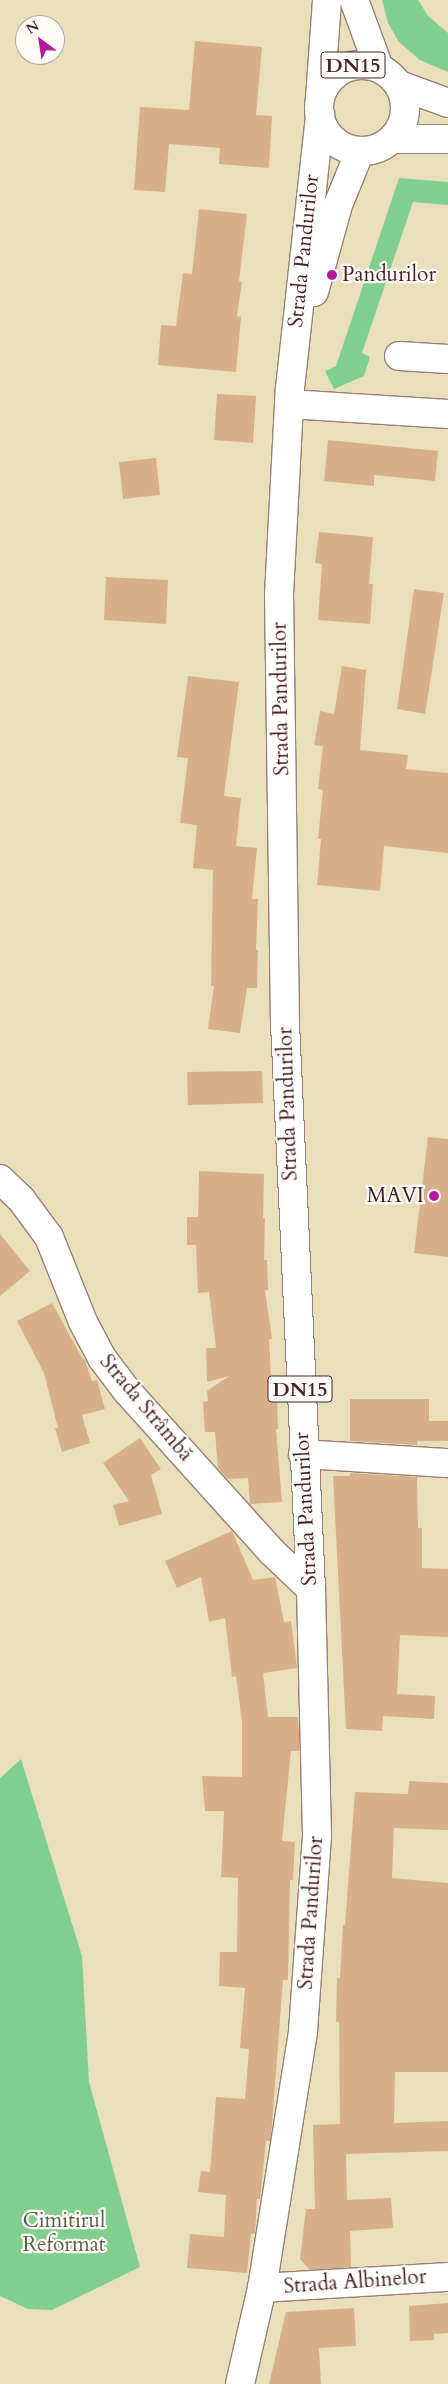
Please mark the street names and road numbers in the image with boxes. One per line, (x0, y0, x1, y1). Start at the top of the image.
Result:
road number: DN15 (320, 48, 386, 82)
street label: Strada Pandurilor (283, 173, 325, 329)
street label: Strada Pandurilor (267, 622, 295, 776)
street label: Strada Pandurilor (273, 1027, 303, 1181)
street label: Strada Strâmbă (94, 1349, 198, 1467)
road number: DN15 (268, 1372, 332, 1406)
street label: Strada Pandurilor (289, 1432, 323, 1586)
street label: Strada Pandurilor (293, 1835, 329, 1991)
street label: Strada Albinelor (283, 2264, 427, 2300)

